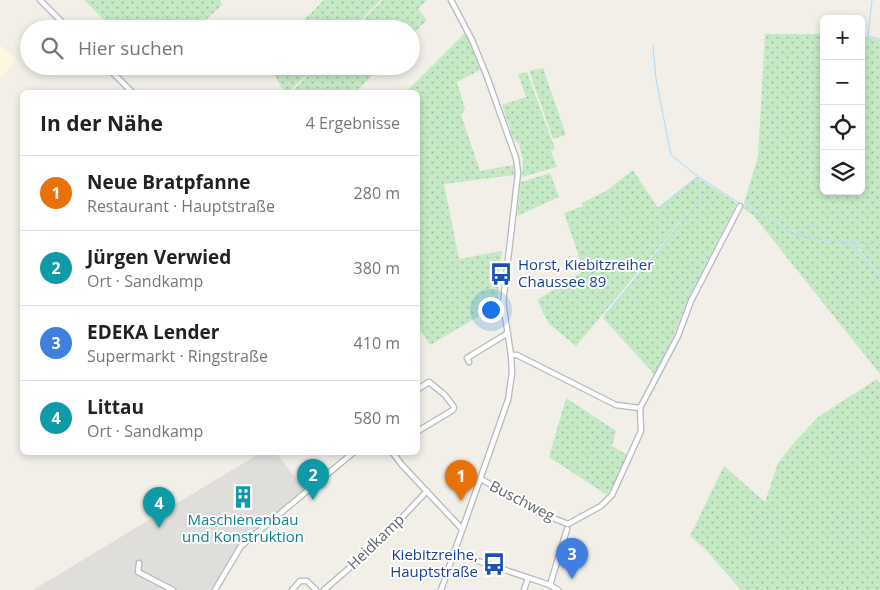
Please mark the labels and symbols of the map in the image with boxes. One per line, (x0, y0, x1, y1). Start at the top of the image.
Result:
place label: Horst, Kiebitzreiher Chaussee 89 (518, 254, 653, 291)
bus stop icon: Horst, Kiebitzreiher Chaussee 89 (488, 261, 514, 287)
your location (478, 297, 504, 323)
pin: 2 (297, 459, 329, 500)
pin: 1 (445, 460, 477, 501)
street label: Buschweg (486, 475, 558, 525)
building icon: Maschienenbau und Konstruktion (230, 484, 256, 510)
pin: 4 (143, 487, 175, 528)
place label: Maschienenbau und Konstruktion (182, 509, 304, 546)
street label: Heidkamp (343, 509, 408, 573)
pin: 3 (556, 538, 588, 579)
place label: Kiebitzreihe, Hauptstraße (390, 544, 478, 581)
bus stop icon: Kiebitzreihe, Hauptstraße (481, 551, 507, 577)

